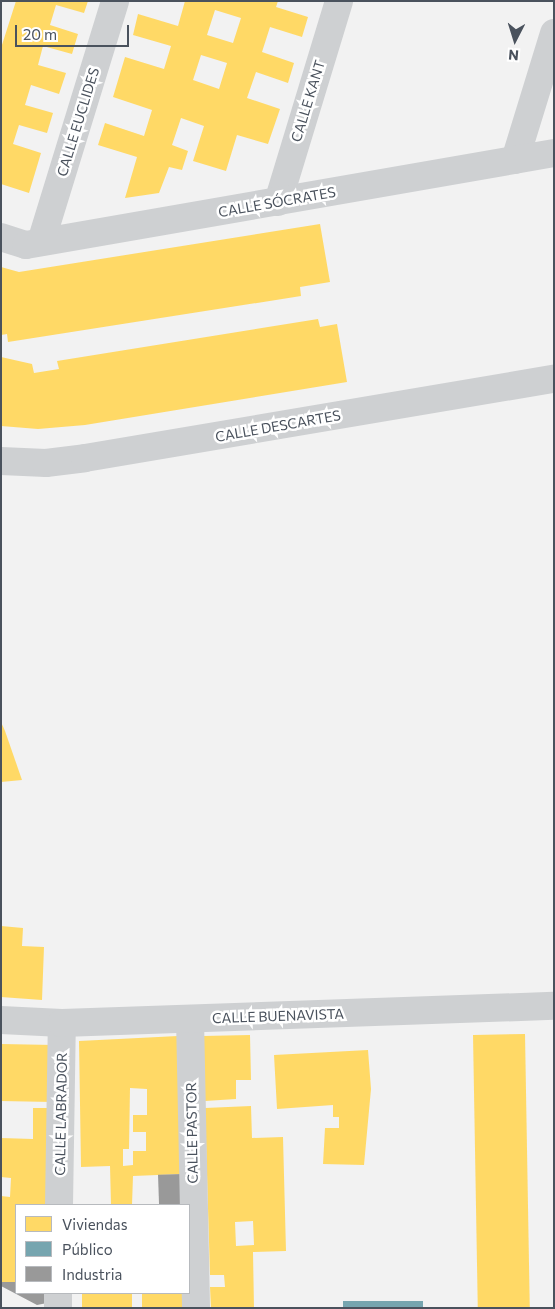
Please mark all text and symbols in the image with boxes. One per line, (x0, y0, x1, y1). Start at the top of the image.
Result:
scale bar (18, 15, 131, 47)
north arrow (490, 15, 540, 65)
text: 20 m (23, 25, 57, 43)
text: N (508, 47, 520, 64)
street label: CALLE KANT (288, 58, 328, 144)
street label: CALLE EUCLIDES (53, 65, 103, 179)
street label: CALLE SÓCRATES (217, 183, 337, 221)
street label: CALLE DESCARTES (214, 407, 342, 445)
street label: CALLE BUENAVISTA (212, 1005, 344, 1027)
street label: CALLE LABRADOR (52, 1052, 70, 1176)
street label: CALLE PASTOR (183, 1082, 201, 1184)
legend (15, 1204, 190, 1294)
text: Viviendas (62, 1215, 128, 1233)
text: Público (62, 1240, 113, 1258)
text: Industria (62, 1265, 122, 1283)

